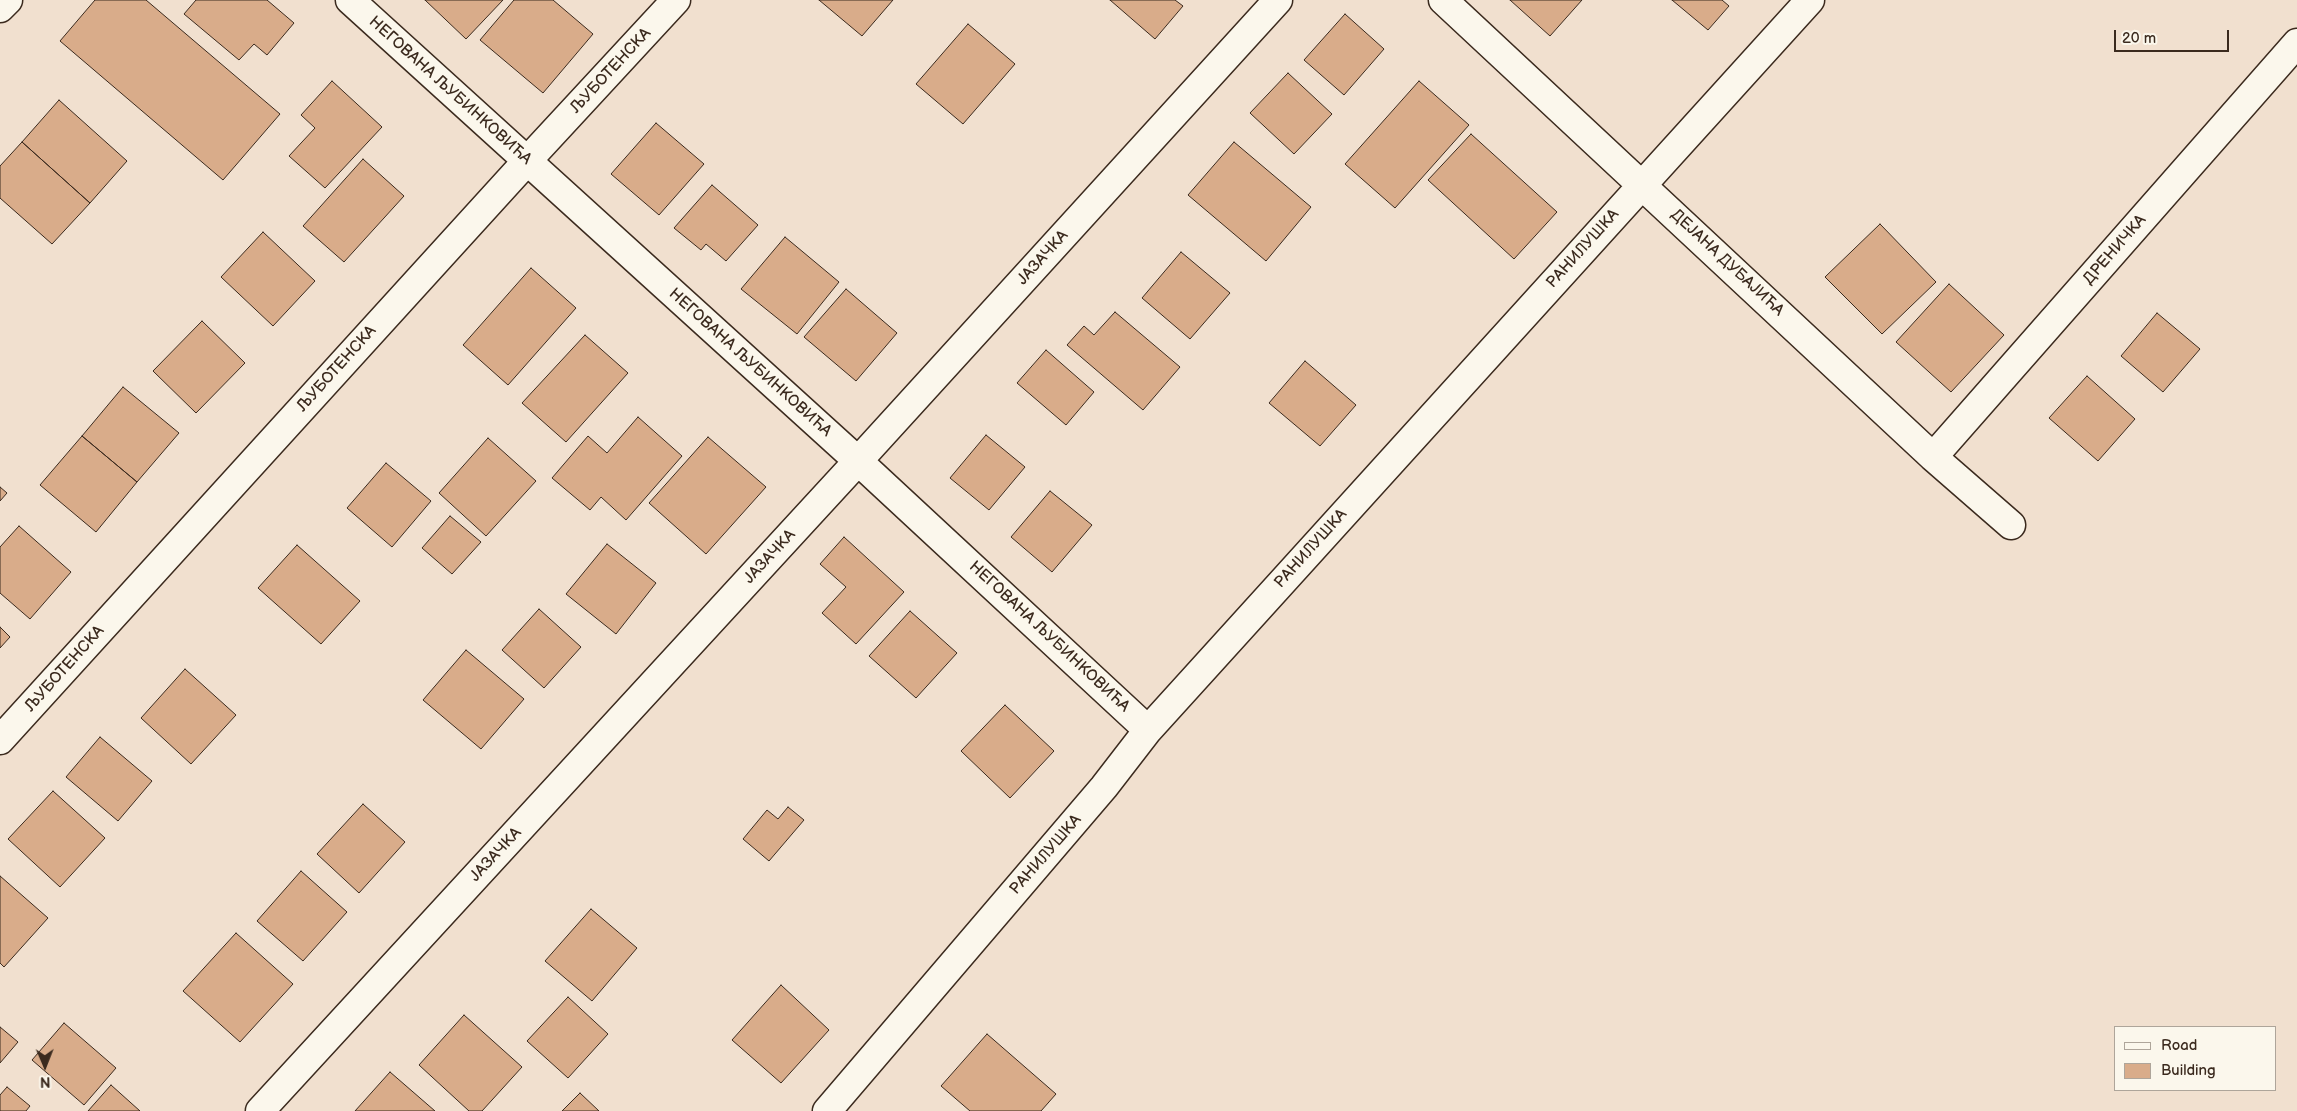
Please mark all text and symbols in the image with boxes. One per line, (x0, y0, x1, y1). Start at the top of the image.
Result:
street label: НЕГОВАНА ЉУБИНКОВИЋА (365, 13, 535, 169)
scale bar (2117, 20, 2232, 52)
street label: ЉУБОТЕНСКА (567, 24, 655, 118)
text: 20 m (2122, 29, 2156, 48)
street label: ДЕЈАНА ДУБАЈИЋА (1666, 205, 1788, 321)
street label: РАНИЛУШКА (1543, 206, 1623, 292)
street label: ДРЕНИЧКА (2079, 211, 2151, 289)
street label: ЈАЗАЧКА (1013, 227, 1073, 289)
street label: НЕГОВАНА ЉУБИНКОВИЋА (665, 285, 835, 441)
street label: ЉУБОТЕНСКА (293, 322, 381, 416)
street label: РАНИЛУШКА (1271, 506, 1351, 592)
street label: ЈАЗАЧКА (740, 526, 800, 588)
street label: НЕГОВАНА ЉУБИНКОВИЋА (965, 557, 1133, 717)
street label: ЉУБОТЕНСКА (21, 622, 109, 716)
street label: РАНИЛУШКА (1006, 811, 1086, 899)
street label: ЈАЗАЧКА (466, 824, 526, 886)
legend (2114, 1026, 2277, 1091)
text: Road (2161, 1036, 2197, 1055)
north arrow (20, 1041, 70, 1091)
text: Building (2161, 1061, 2216, 1080)
text: N (40, 1073, 51, 1090)

